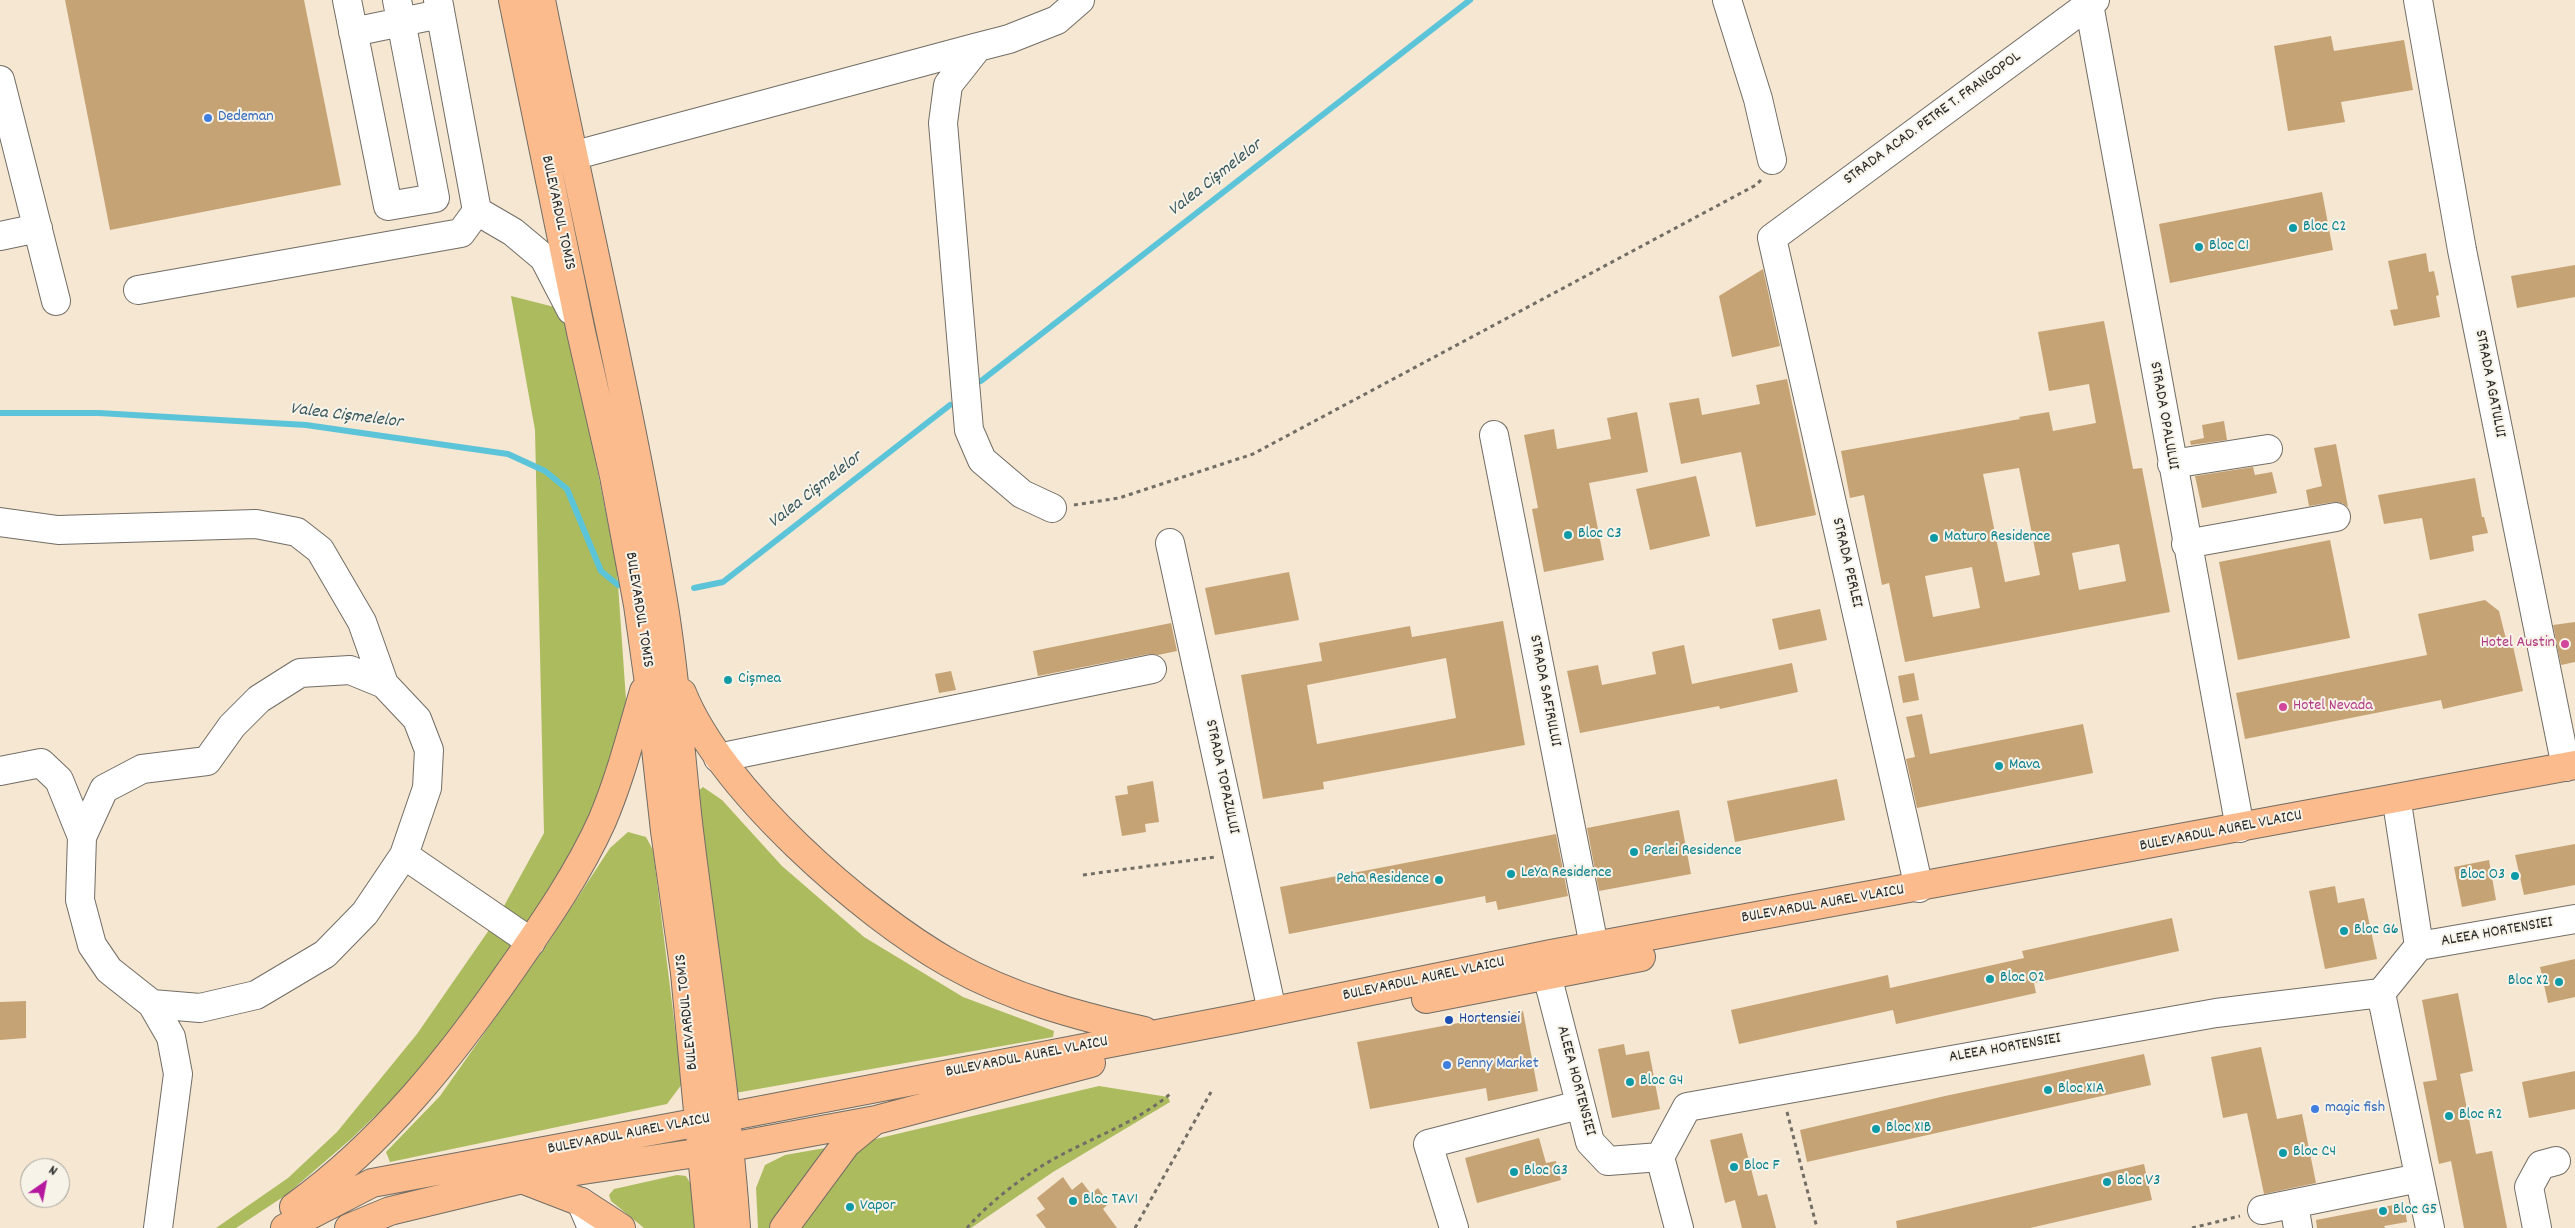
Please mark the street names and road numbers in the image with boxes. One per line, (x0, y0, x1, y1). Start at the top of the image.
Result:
street label: STRADA ACAD. PETRE T. FRANGOPOL (1840, 48, 2026, 190)
street label: BULEVARDUL TOMIS (536, 154, 578, 272)
street label: STRADA AGATULUI (2469, 328, 2509, 440)
street label: STRADA OPALULUI (2144, 361, 2182, 471)
street label: STRADA PERLEI (1826, 516, 1866, 610)
street label: BULEVARDUL TOMIS (619, 551, 657, 669)
street label: STRADA SAFIRULUI (1524, 634, 1564, 748)
street label: STRADA TOPAZULUI (1200, 718, 1242, 836)
street label: BULEVARDUL AUREL VLAICU (2138, 807, 2304, 857)
street label: BULEVARDUL AUREL VLAICU (1740, 881, 1906, 929)
street label: ALEEA HORTENSIEI (2440, 914, 2554, 952)
street label: BULEVARDUL TOMIS (672, 953, 704, 1071)
street label: BULEVARDUL AUREL VLAICU (1341, 953, 1507, 1007)
street label: ALEEA HORTENSIEI (1551, 1024, 1599, 1138)
street label: ALEEA HORTENSIEI (1948, 1030, 2062, 1068)
street label: BULEVARDUL AUREL VLAICU (944, 1033, 1110, 1083)
street label: BULEVARDUL AUREL VLAICU (546, 1110, 712, 1160)

